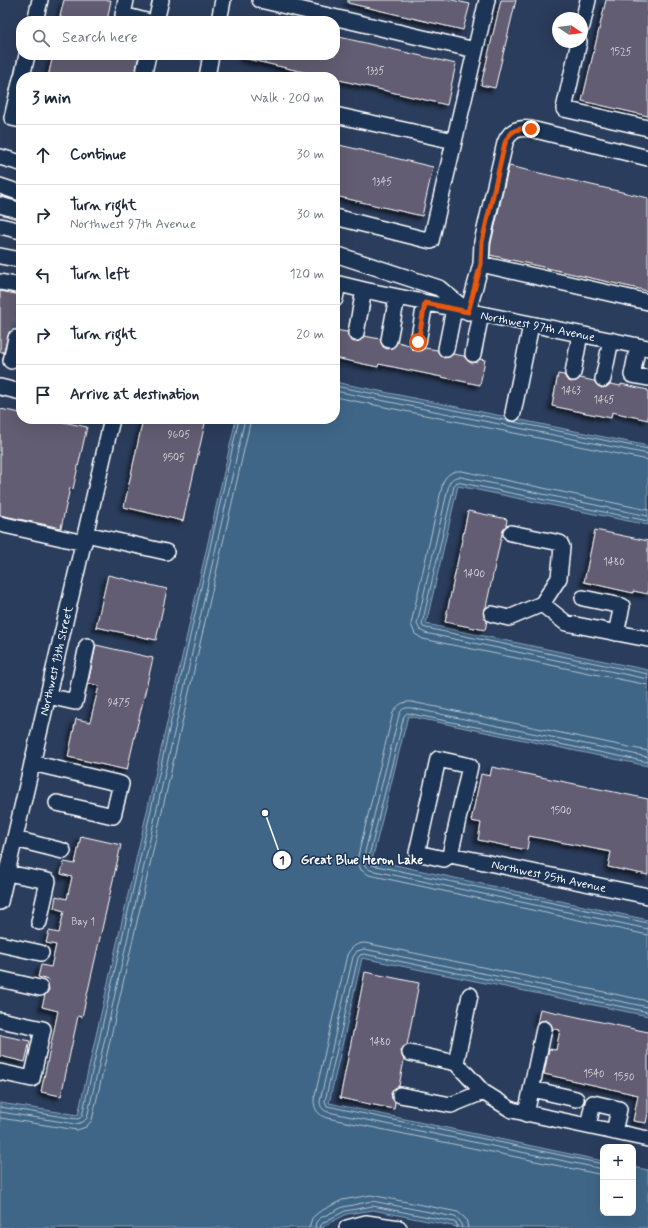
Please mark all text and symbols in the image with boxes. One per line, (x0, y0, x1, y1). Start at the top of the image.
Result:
north arrow (552, 12, 588, 48)
search box (16, 16, 340, 60)
icon: search (30, 27, 52, 49)
text: Search here (62, 28, 138, 48)
house number: 1525 (610, 46, 632, 59)
house number: 1335 (366, 65, 384, 78)
text: 3 min (32, 87, 71, 109)
text: Walk · 200 m (250, 90, 324, 107)
route end (522, 120, 540, 138)
icon: ahead (32, 144, 54, 166)
text: Continue (70, 145, 126, 165)
text: 30 m (297, 146, 324, 163)
house number: 1345 (372, 176, 392, 189)
text: Turn right (70, 196, 137, 216)
icon: right (32, 204, 54, 226)
text: 30 m (297, 206, 324, 223)
text: Northwest 97th Avenue (70, 216, 196, 233)
icon: left (32, 264, 54, 286)
text: Turn left (70, 265, 130, 285)
text: 120 m (290, 266, 324, 283)
street label: Northwest 97th Avenue (479, 308, 597, 346)
icon: right (32, 324, 54, 346)
text: Turn right (70, 325, 137, 345)
text: 20 m (296, 326, 324, 343)
route start (409, 333, 427, 351)
icon: arrive (32, 384, 54, 406)
text: Arrive at destination (70, 385, 199, 405)
house number: 1463 (561, 385, 581, 398)
house number: 1465 (593, 394, 615, 407)
house number: 9605 (168, 429, 190, 442)
house number: 9505 (163, 452, 185, 465)
house number: 1480 (603, 556, 625, 569)
house number: 1400 (463, 568, 485, 581)
street label: Northwest 13th Street (37, 605, 77, 717)
house number: 9475 (108, 697, 130, 710)
house number: 1500 (550, 805, 572, 818)
callout: Great Blue Heron Lake (272, 847, 432, 872)
text: Great Blue Heron Lake (301, 852, 423, 869)
text: 1 (279, 853, 285, 869)
street label: Northwest 95th Avenue (490, 857, 608, 897)
house number: Bay 1 (71, 916, 95, 929)
house number: 1480 (369, 1036, 391, 1049)
house number: 1540 (583, 1068, 605, 1081)
house number: 1550 (614, 1071, 635, 1084)
map controls (600, 1144, 636, 1216)
button: + (600, 1144, 636, 1180)
button: − (600, 1180, 636, 1216)

